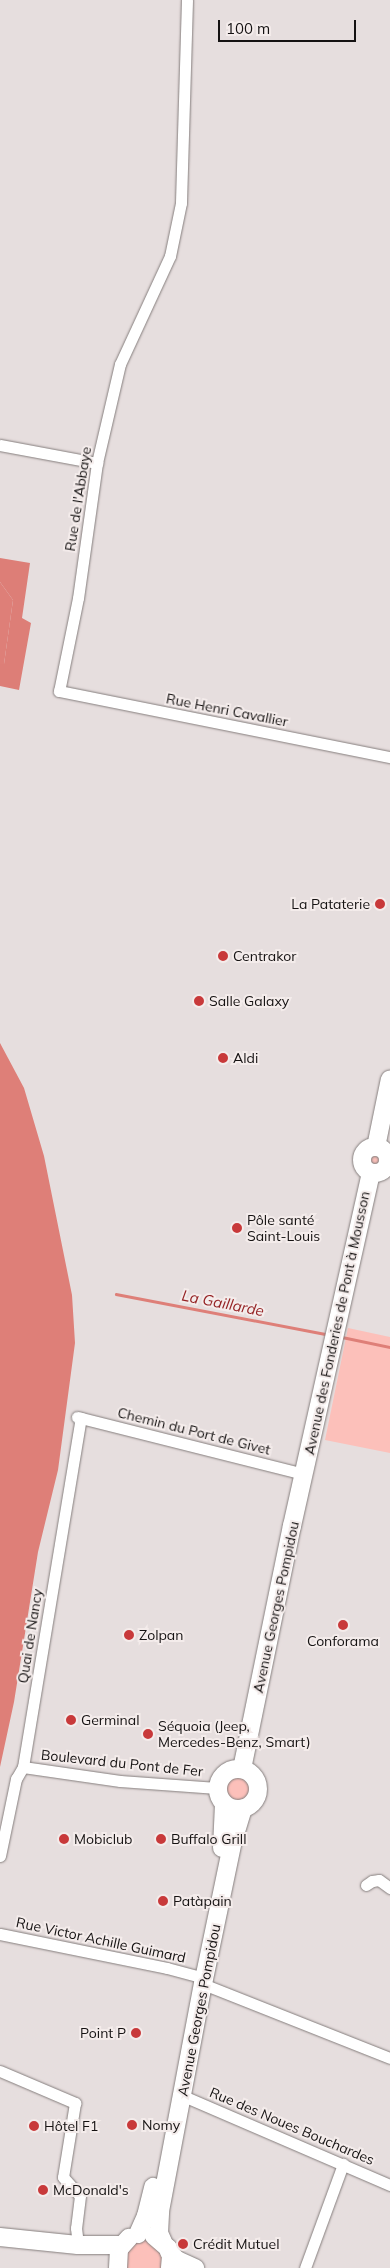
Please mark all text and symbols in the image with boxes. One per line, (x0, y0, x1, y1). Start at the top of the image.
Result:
scale bar (220, 10, 358, 42)
text: 100 m (226, 19, 270, 38)
street label: Rue de l'Abbaye (61, 446, 95, 552)
street label: Rue Henri Cavallier (165, 690, 289, 730)
place label: La Pataterie (291, 896, 370, 912)
marker: La Pataterie (374, 898, 386, 910)
place label: Centrakor (233, 948, 296, 964)
marker: Centrakor (217, 950, 229, 962)
place label: Salle Galaxy (209, 993, 289, 1009)
marker: Salle Galaxy (193, 995, 205, 1007)
place label: Aldi (233, 1050, 258, 1066)
marker: Aldi (217, 1052, 229, 1064)
street label: Avenue des Fonderies de Pont à Mousson (301, 1190, 373, 1456)
place label: Pôle santé Saint-Louis (247, 1212, 320, 1244)
marker: Pôle santé Saint-Louis (231, 1222, 243, 1234)
water label: La Gaillarde (180, 1286, 266, 1320)
street label: Chemin du Port de Givet (116, 1404, 272, 1458)
street label: Avenue Georges Pompidou (250, 1520, 302, 1694)
street label: Quai de Nancy (14, 1588, 46, 1684)
marker: Conforama (337, 1619, 349, 1631)
place label: Zolpan (139, 1627, 183, 1643)
marker: Zolpan (123, 1629, 135, 1641)
place label: Conforama (307, 1633, 379, 1649)
place label: Germinal (81, 1712, 139, 1728)
marker: Germinal (65, 1714, 77, 1726)
place label: Séquoia (Jeep, Mercedes-Benz, Smart) (158, 1718, 311, 1750)
marker: Séquoia (Jeep, Mercedes-Benz, Smart) (142, 1728, 154, 1740)
street label: Boulevard du Pont de Fer (40, 1746, 204, 1780)
place label: Mobiclub (74, 1831, 132, 1847)
place label: Buffalo Grill (171, 1831, 246, 1847)
marker: Mobiclub (58, 1833, 70, 1845)
marker: Buffalo Grill (155, 1833, 167, 1845)
place label: Patàpain (173, 1893, 232, 1909)
marker: Patàpain (157, 1895, 169, 1907)
street label: Rue Victor Achille Guimard (15, 1914, 187, 1966)
street label: Avenue Georges Pompidou (174, 1922, 224, 2098)
place label: Point P (80, 2025, 126, 2041)
marker: Point P (130, 2027, 142, 2039)
street label: Rue des Noues Bouchardes (207, 2084, 377, 2168)
place label: Nomy (142, 2117, 180, 2133)
place label: Hôtel F1 (44, 2118, 98, 2134)
marker: Nomy (126, 2119, 138, 2131)
marker: Hôtel F1 (28, 2120, 40, 2132)
place label: McDonald's (53, 2182, 129, 2198)
marker: McDonald's (37, 2184, 49, 2196)
place label: Crédit Mutuel (193, 2236, 279, 2252)
marker: Crédit Mutuel (177, 2238, 189, 2250)

